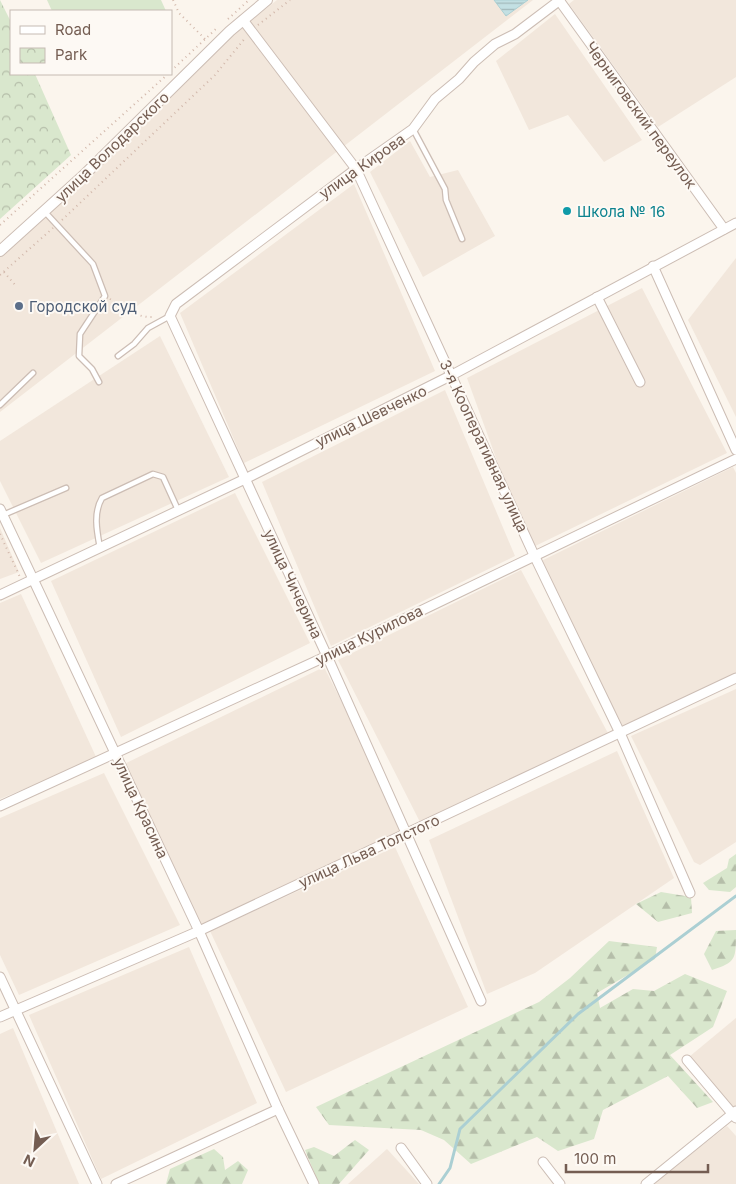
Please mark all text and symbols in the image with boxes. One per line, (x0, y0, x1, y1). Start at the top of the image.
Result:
legend (10, 10, 172, 75)
text: Road (55, 20, 91, 39)
street label: Черниговский переулок (581, 38, 701, 192)
text: Park (55, 45, 88, 64)
street label: улица Володарского (51, 88, 173, 206)
street label: улица Кирова (315, 129, 409, 203)
place label: Школа № 16 (577, 202, 665, 221)
marker: Школа № 16 (561, 205, 573, 217)
place label: Городской суд (29, 297, 137, 316)
marker: Городской суд (13, 300, 25, 312)
street label: 3-я Кооперативная улица (436, 357, 532, 535)
street label: улица Шевченко (312, 381, 430, 451)
street label: улица Чичерина (259, 526, 327, 642)
street label: улица Курилова (312, 601, 426, 669)
street label: улица Красина (109, 754, 173, 862)
street label: улица Льва Толстого (296, 810, 442, 892)
north arrow (10, 1124, 60, 1174)
scale bar (566, 1142, 708, 1174)
text: 100 m (574, 1149, 616, 1168)
text: N (21, 1151, 38, 1171)

